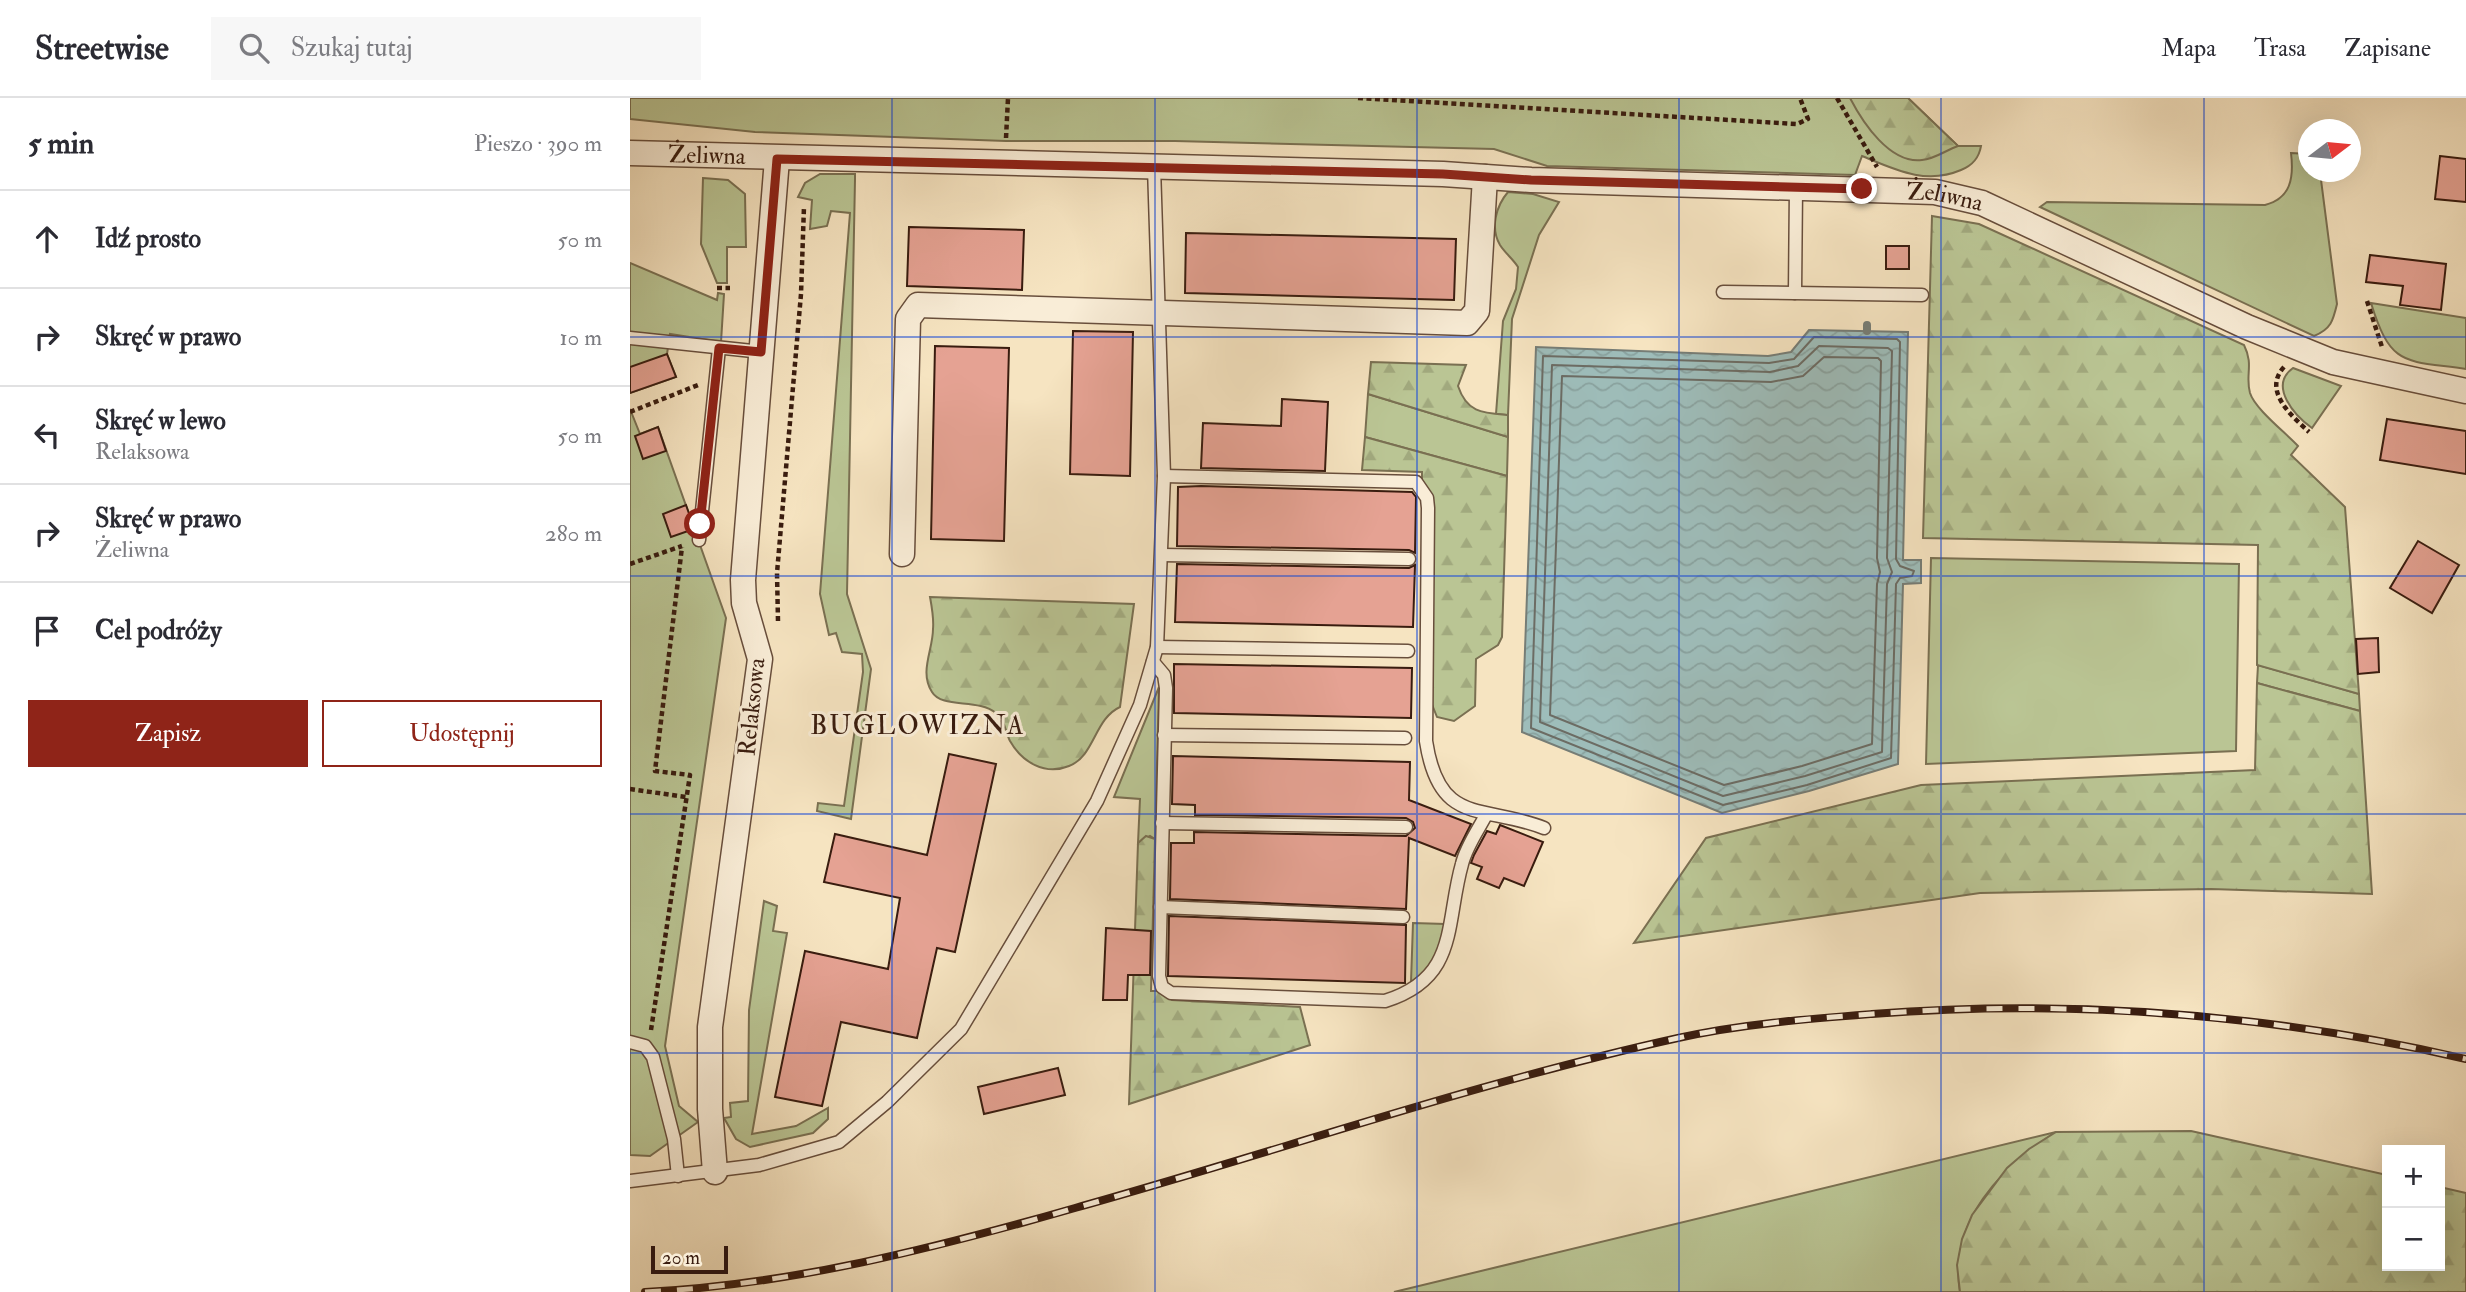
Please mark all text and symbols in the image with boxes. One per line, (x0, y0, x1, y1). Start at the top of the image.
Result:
search box (211, 17, 701, 80)
text: Streetwise (35, 28, 169, 69)
icon: search (235, 29, 273, 67)
text: Szukaj tutaj (291, 32, 413, 64)
text: Mapa (2161, 33, 2216, 64)
text: Trasa (2254, 33, 2306, 64)
text: Zapisane (2344, 33, 2431, 64)
north arrow (2298, 119, 2361, 182)
text: 5 min (28, 125, 94, 162)
text: Pieszo · 390 m (474, 129, 602, 158)
street label: Żeliwna (668, 137, 747, 172)
route end (1846, 173, 1877, 204)
street label: Żeliwna (1906, 175, 1987, 219)
icon: ahead (28, 220, 66, 258)
text: Idź prosto (95, 223, 201, 255)
text: 50 m (558, 225, 602, 254)
icon: right (28, 318, 66, 356)
text: Skręć w prawo (95, 321, 241, 353)
text: 10 m (559, 323, 602, 352)
text: Skręć w lewo (95, 405, 226, 437)
icon: left (28, 416, 66, 454)
text: 50 m (558, 421, 602, 450)
text: Relaksowa (95, 437, 189, 466)
text: Skręć w prawo (95, 503, 241, 535)
route start (684, 508, 715, 539)
icon: right (28, 514, 66, 552)
text: 280 m (545, 519, 602, 548)
text: Żeliwna (95, 535, 169, 564)
icon: arrive (28, 612, 66, 650)
text: Cel podróży (95, 615, 222, 647)
street label: Relaksowa (731, 655, 773, 758)
button: Zapisz (28, 700, 308, 767)
button: Udostępnij (322, 700, 602, 767)
district label: BUGLOWIZNA (810, 710, 1026, 742)
map controls (2382, 1145, 2445, 1271)
button: + (2382, 1145, 2445, 1208)
button: − (2382, 1208, 2445, 1271)
scale bar (651, 1243, 728, 1275)
text: 20 m (662, 1246, 700, 1270)

